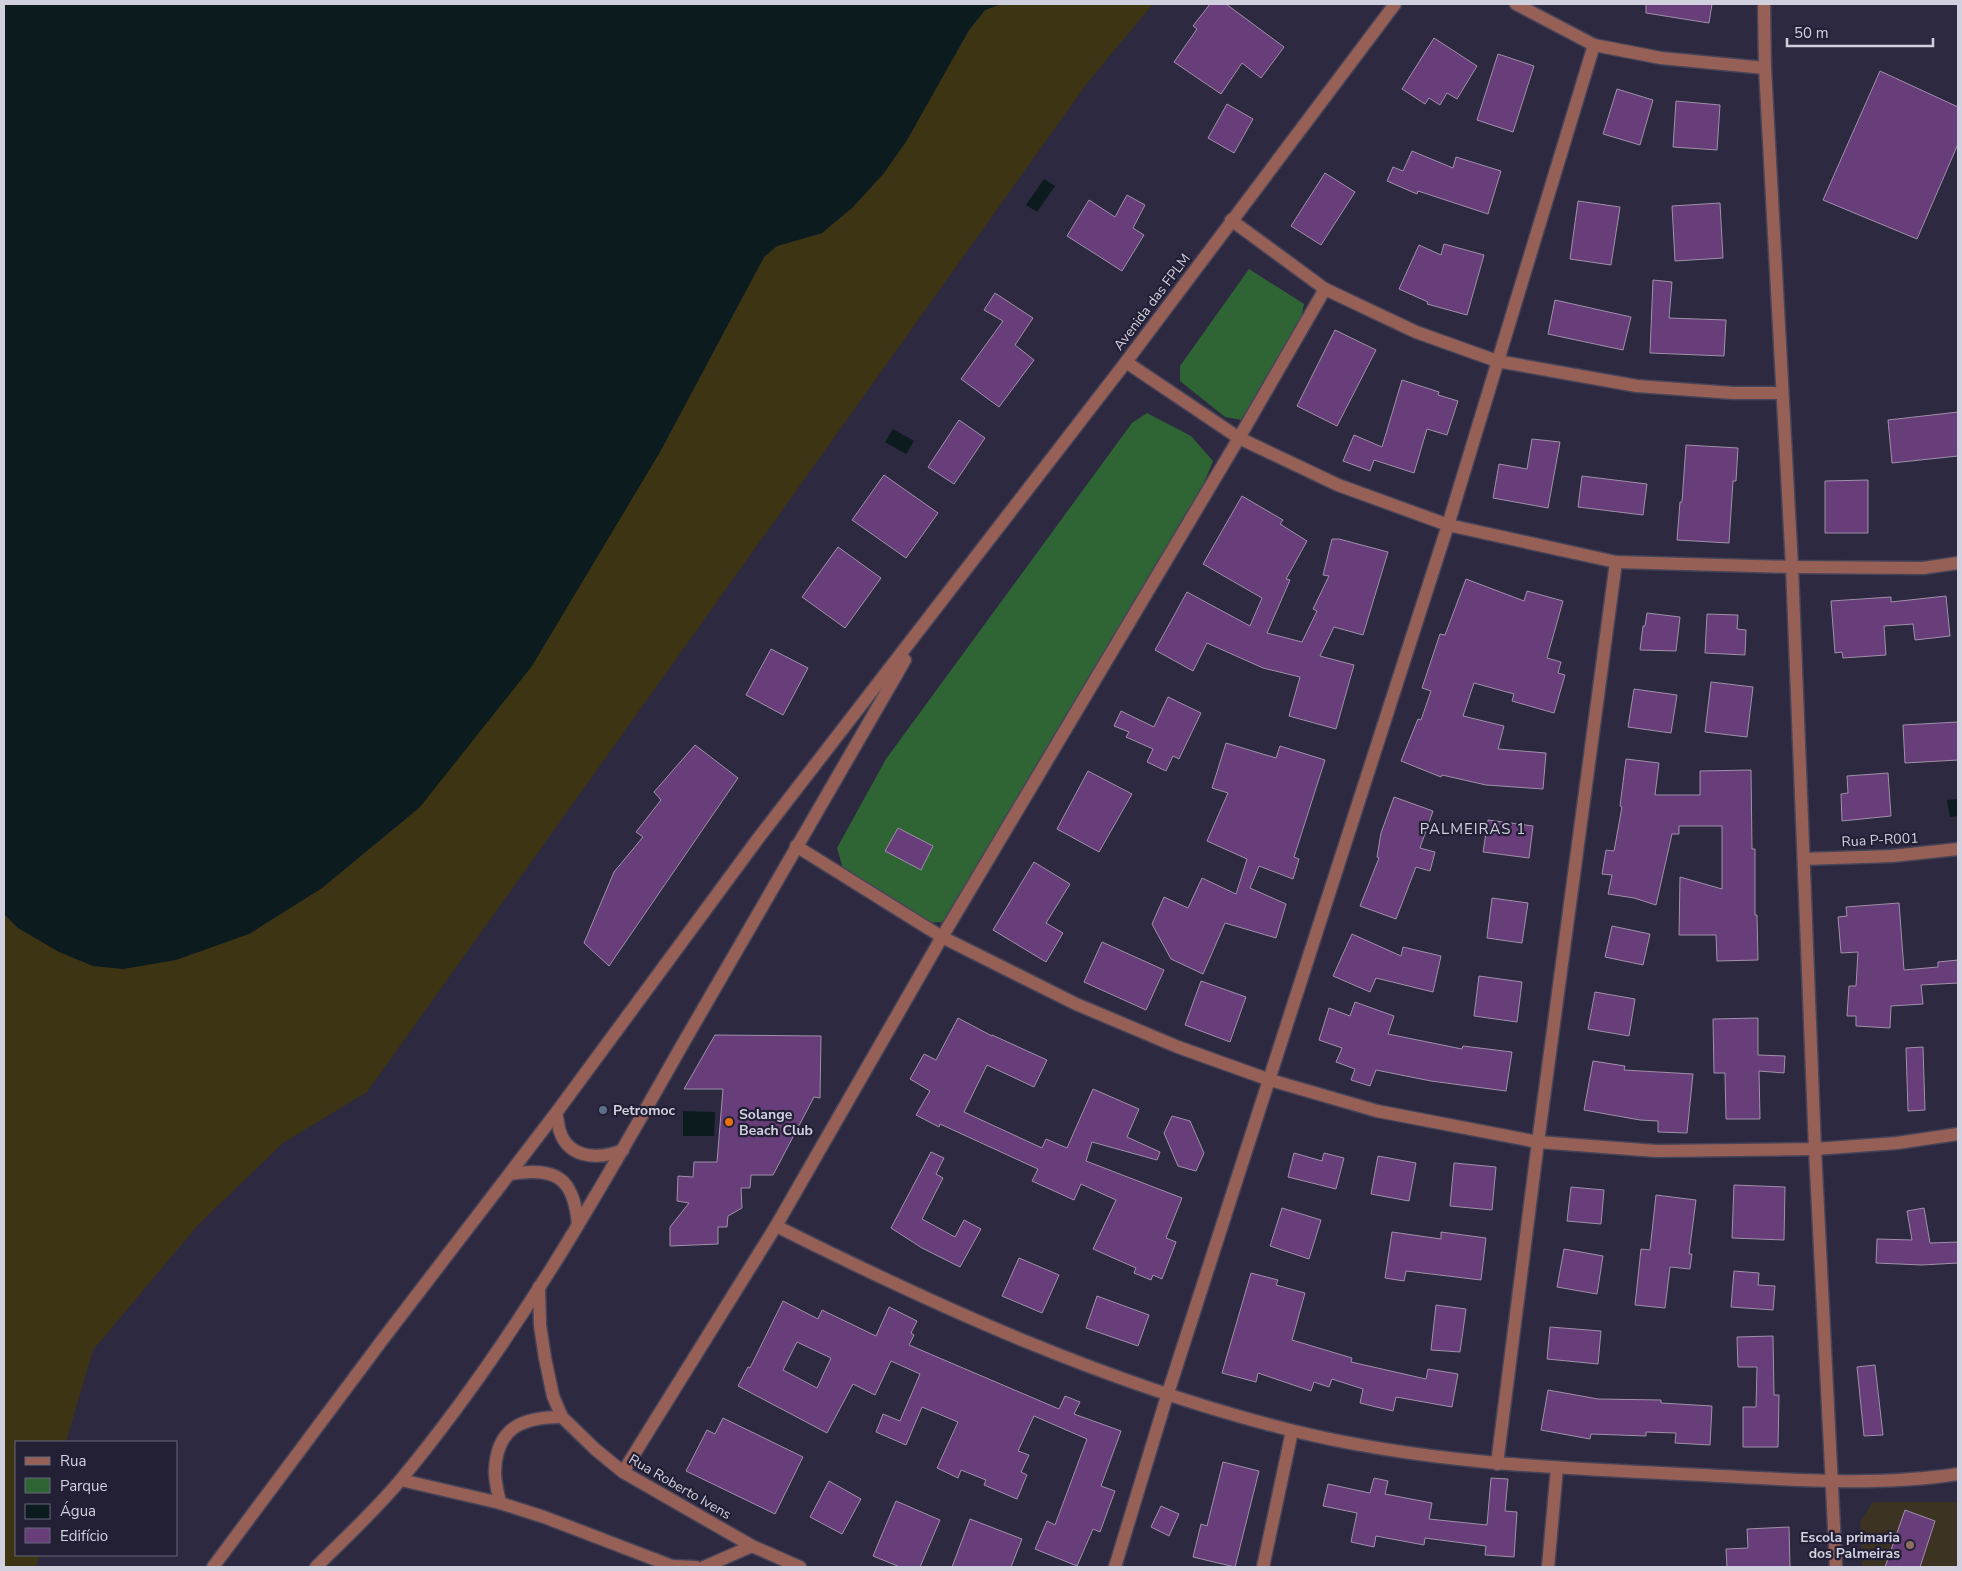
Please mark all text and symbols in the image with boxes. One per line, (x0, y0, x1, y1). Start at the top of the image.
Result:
scale bar (1787, 15, 1933, 47)
text: 50 m (1794, 23, 1829, 43)
street label: Avenida das FPLM (1109, 250, 1195, 354)
district label: PALMEIRAS 1 (1420, 819, 1526, 839)
street label: Rua P-R001 (1841, 828, 1919, 852)
place label: Petromoc (613, 1101, 675, 1120)
marker: Petromoc (597, 1104, 609, 1116)
place label: Solange Beach Club (739, 1105, 813, 1140)
marker: Solange Beach Club (723, 1116, 735, 1128)
legend (15, 1441, 178, 1556)
street label: Rua Roberto Ivens (625, 1450, 735, 1524)
text: Rua (60, 1451, 86, 1471)
text: Parque (60, 1476, 108, 1496)
text: Água (60, 1501, 96, 1521)
text: Edifício (60, 1526, 108, 1546)
place label: Escola primaria dos Palmeiras (1800, 1528, 1900, 1563)
marker: Escola primaria dos Palmeiras (1904, 1539, 1916, 1551)

